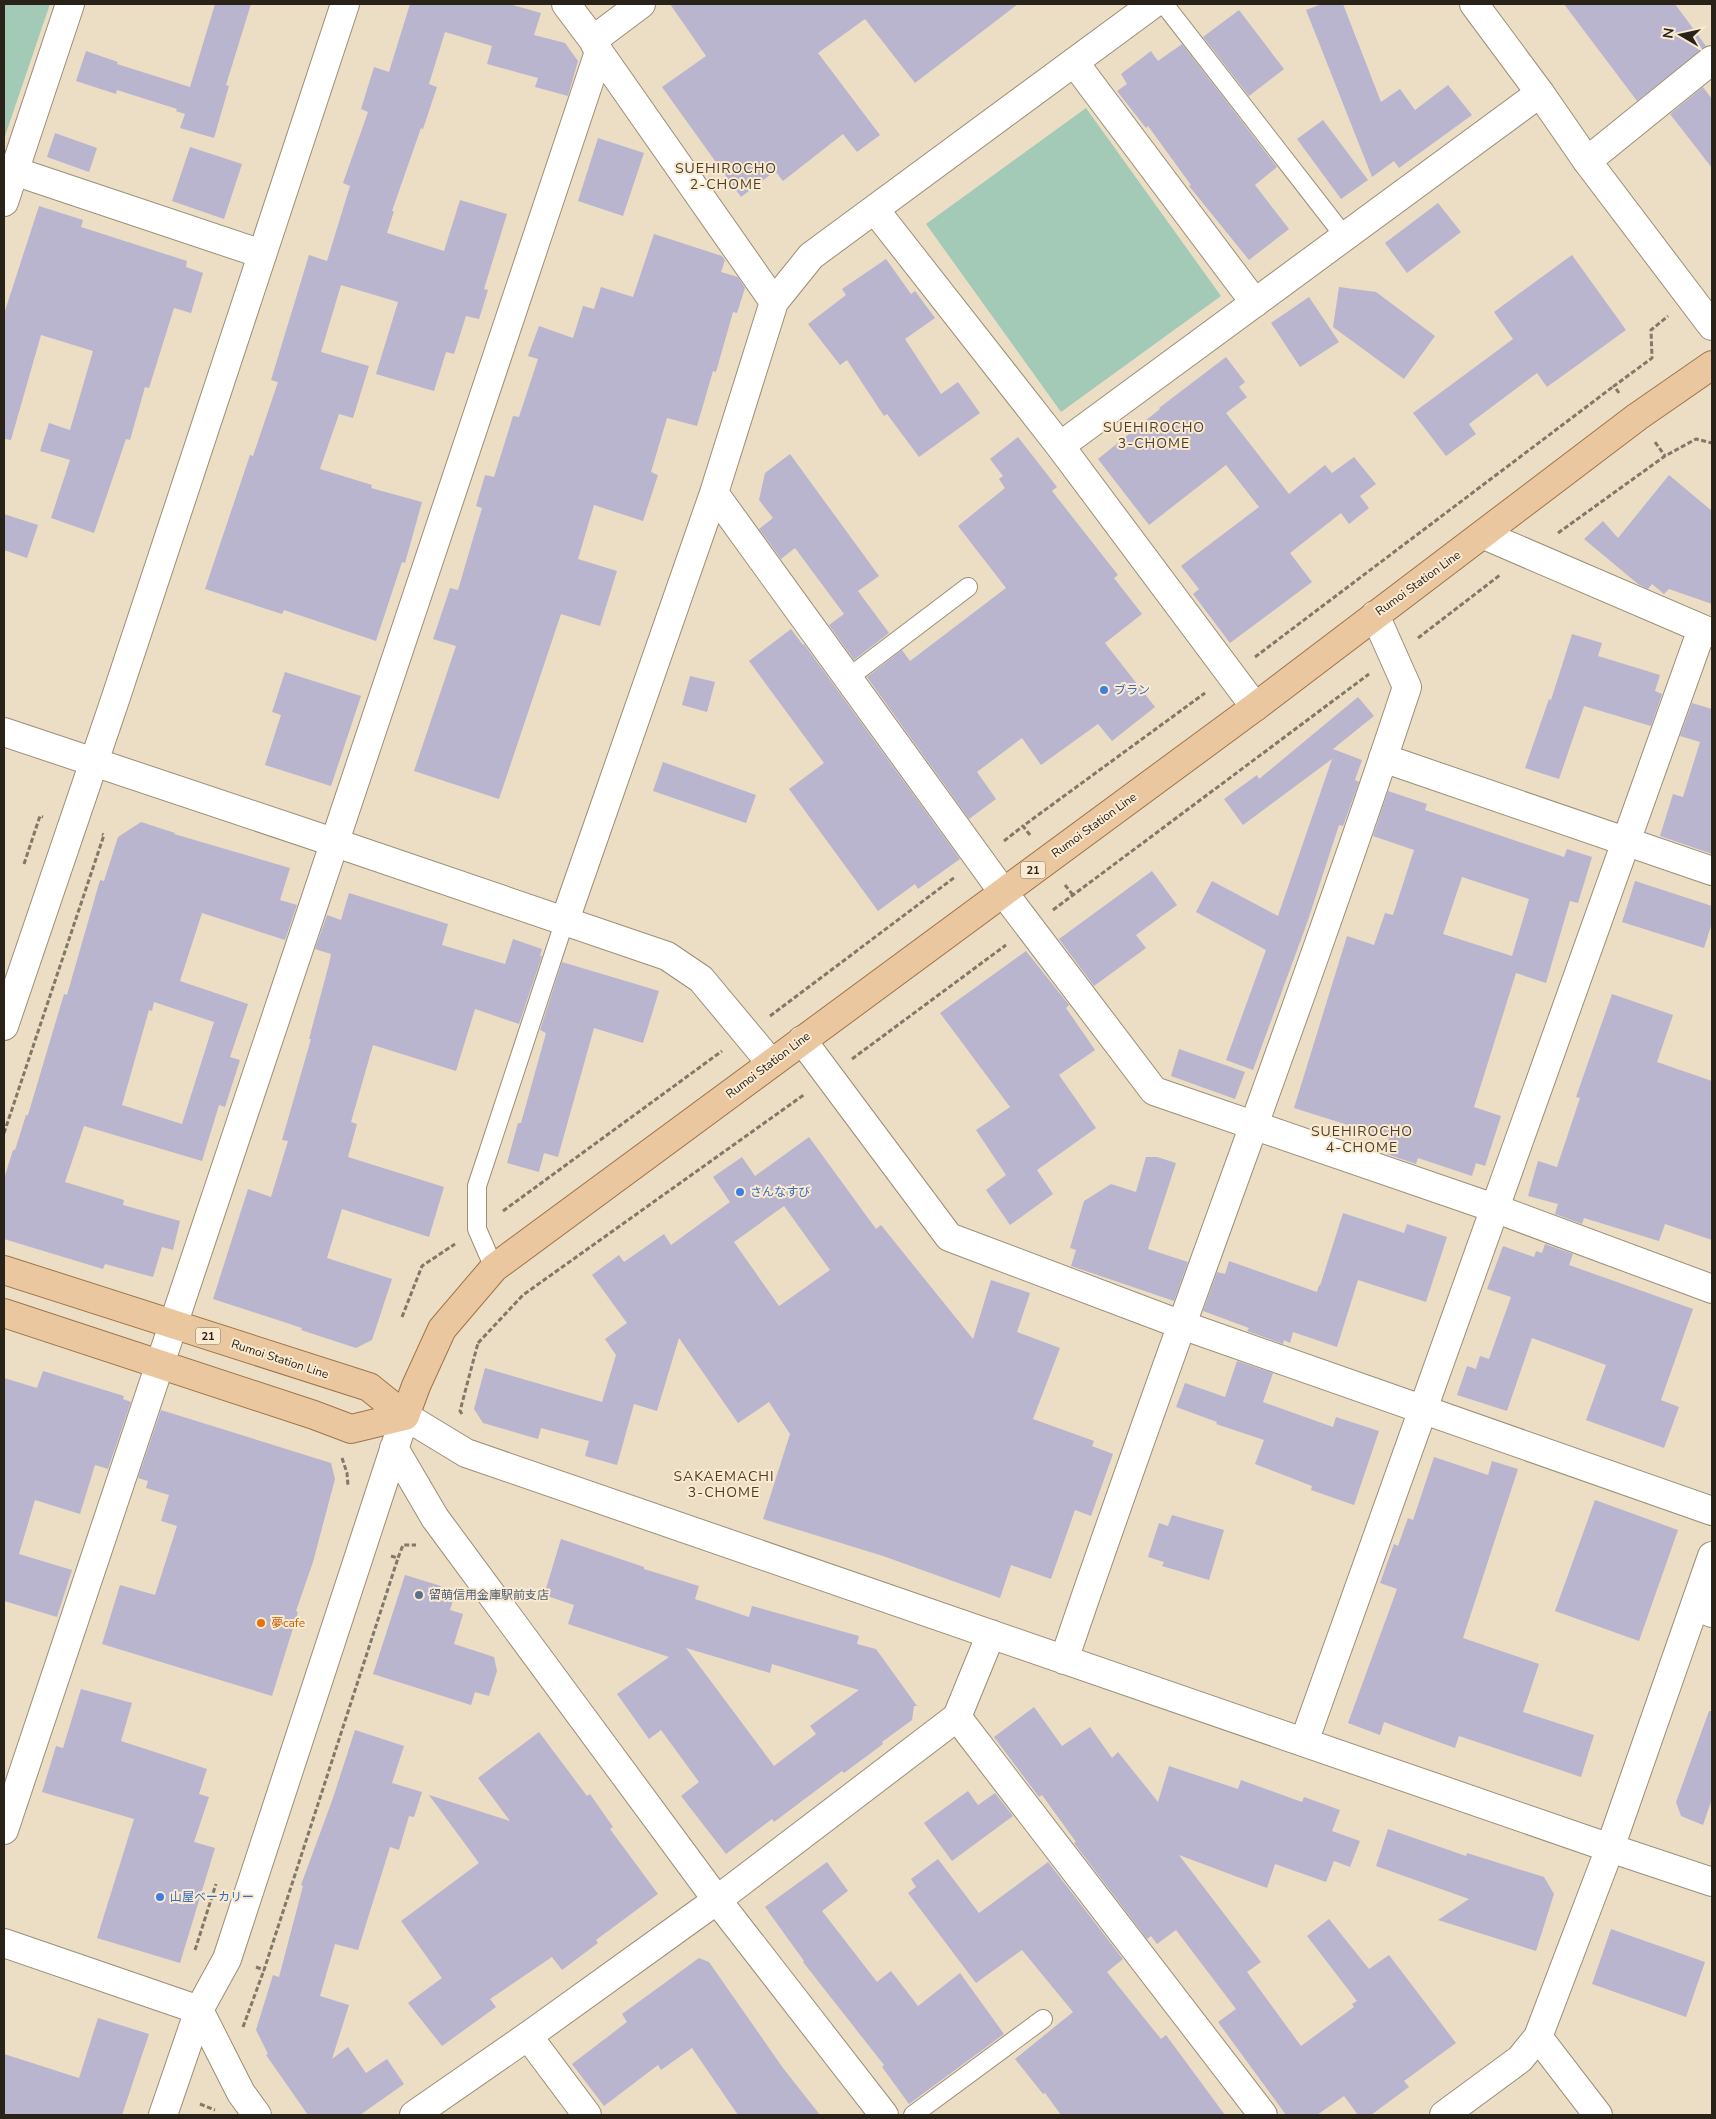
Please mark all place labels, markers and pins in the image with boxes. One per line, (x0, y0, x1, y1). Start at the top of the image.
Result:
place label: ブラン (1114, 682, 1150, 698)
marker: ブラン (1098, 684, 1110, 696)
place label: さんなすび (750, 1184, 810, 1200)
marker: さんなすび (734, 1186, 746, 1198)
place label: 留萌信用金庫駅前支店 (429, 1587, 549, 1603)
marker: 留萌信用金庫駅前支店 (413, 1589, 425, 1601)
place label: 夢cafe (271, 1615, 305, 1631)
marker: 夢cafe (255, 1617, 267, 1629)
place label: 山屋ベーカリー (170, 1889, 254, 1905)
marker: 山屋ベーカリー (154, 1891, 166, 1903)

